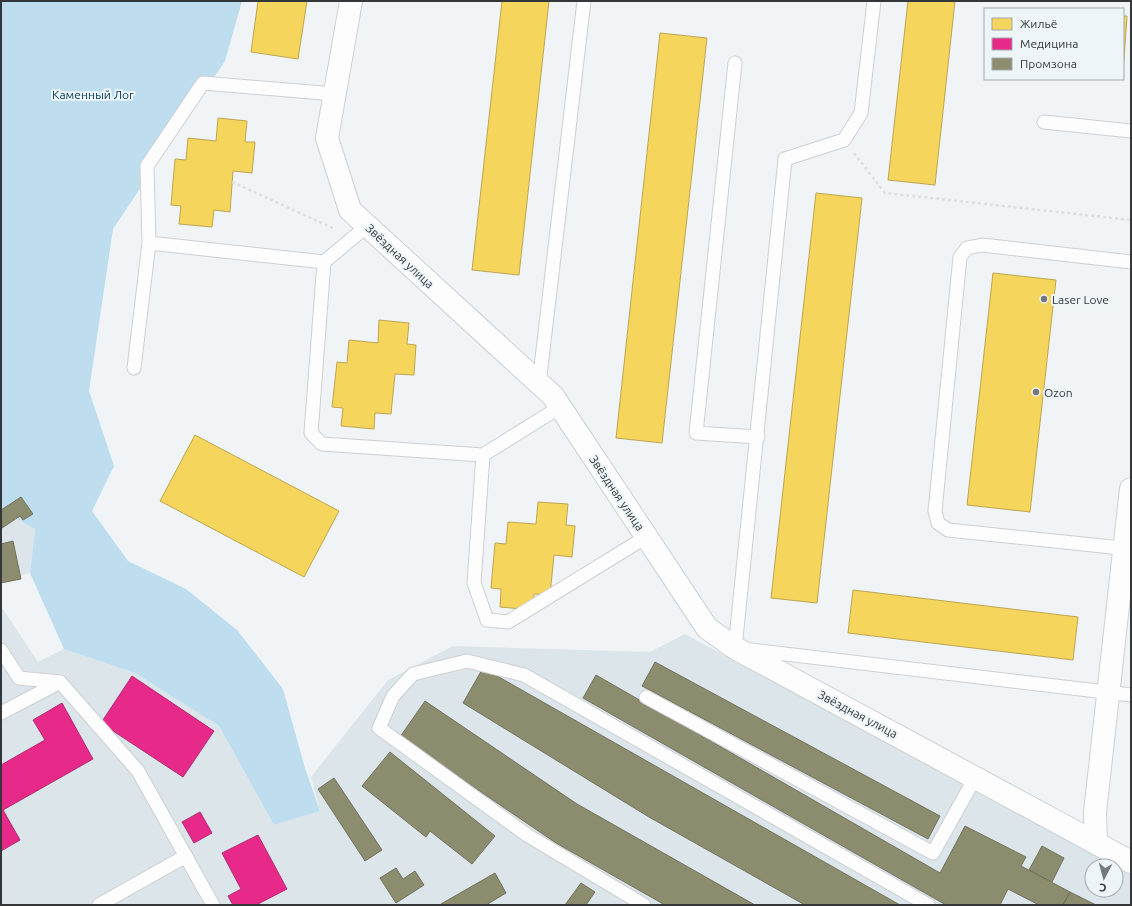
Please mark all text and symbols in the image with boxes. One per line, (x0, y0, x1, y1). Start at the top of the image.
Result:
legend (984, 8, 1124, 80)
text: Жильё (1020, 17, 1057, 30)
text: Медицина (1020, 37, 1078, 50)
text: Промзона (1020, 57, 1077, 70)
park label: Каменный Лог (52, 88, 134, 101)
street label: Звёздная улица (363, 221, 437, 291)
place label: Laser Love (1052, 293, 1109, 306)
marker: Laser Love (1039, 294, 1049, 304)
place label: Ozon (1044, 386, 1073, 399)
marker: Ozon (1031, 387, 1041, 397)
street label: Звёздная улица (587, 453, 647, 533)
street label: Звёздная улица (816, 688, 900, 740)
north arrow (1084, 858, 1124, 898)
text: С (1099, 882, 1107, 894)

